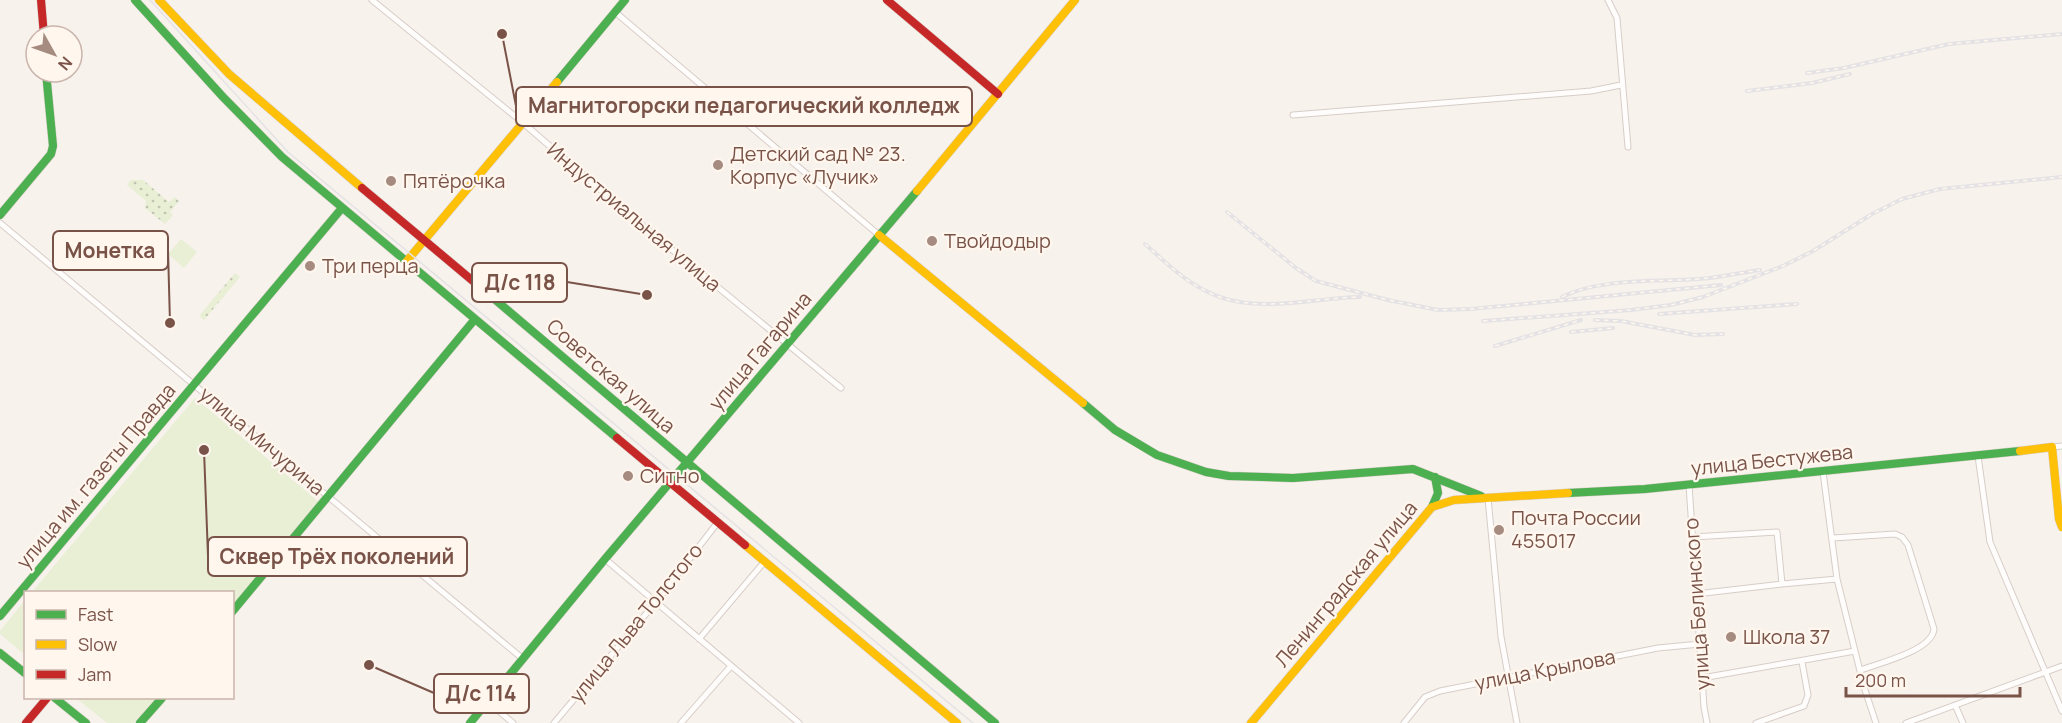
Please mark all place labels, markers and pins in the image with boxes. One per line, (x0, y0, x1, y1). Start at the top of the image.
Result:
callout: Магнитогорски педагогический колледж (516, 87, 972, 126)
place label: Детский сад № 23. Корпус «Лучик» (730, 140, 906, 190)
marker: Детский сад № 23. Корпус «Лучик» (711, 158, 725, 172)
place label: Пятёрочка (403, 167, 505, 194)
marker: Пятёрочка (384, 174, 398, 188)
place label: Твойдодыр (944, 227, 1051, 254)
callout: Монетка (53, 231, 168, 270)
marker: Твойдодыр (925, 234, 939, 248)
place label: Три перца (322, 252, 419, 279)
marker: Три перца (303, 259, 317, 273)
callout: Д/с 118 (472, 263, 567, 302)
place label: Ситно (640, 462, 700, 489)
marker: Ситно (621, 469, 635, 483)
place label: Почта России 455017 (1511, 504, 1641, 554)
marker: Почта России 455017 (1492, 523, 1506, 537)
callout: Сквер Трёх поколений (208, 537, 467, 576)
place label: Школа 37 (1743, 623, 1830, 650)
marker: Школа 37 (1724, 630, 1738, 644)
callout: Д/с 114 (434, 674, 529, 713)

